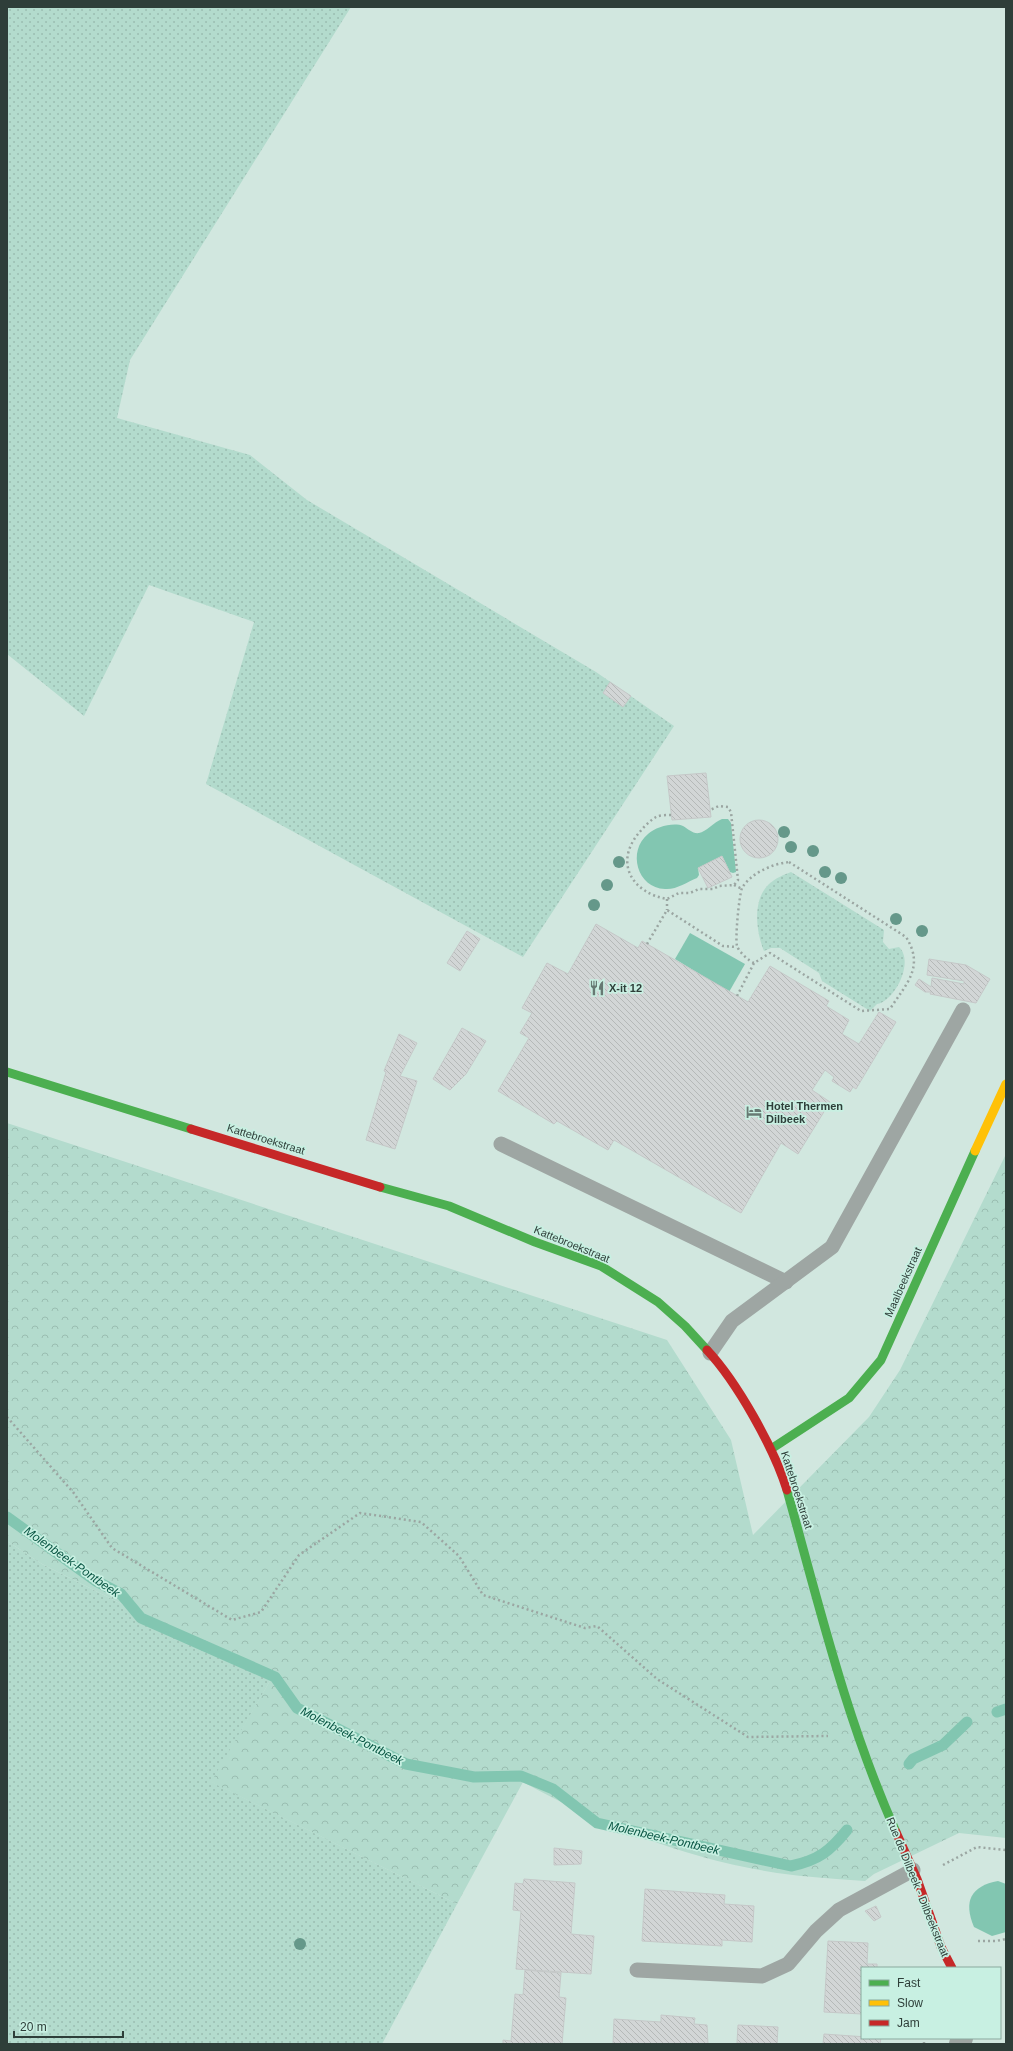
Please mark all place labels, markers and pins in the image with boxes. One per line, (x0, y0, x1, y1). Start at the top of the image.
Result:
restaurant icon: X-it 12 (588, 979, 606, 997)
place label: X-it 12 (609, 982, 642, 994)
place label: Hotel Thermen Dilbeek (766, 1100, 843, 1125)
hotel icon: Hotel Thermen Dilbeek (745, 1103, 763, 1121)

